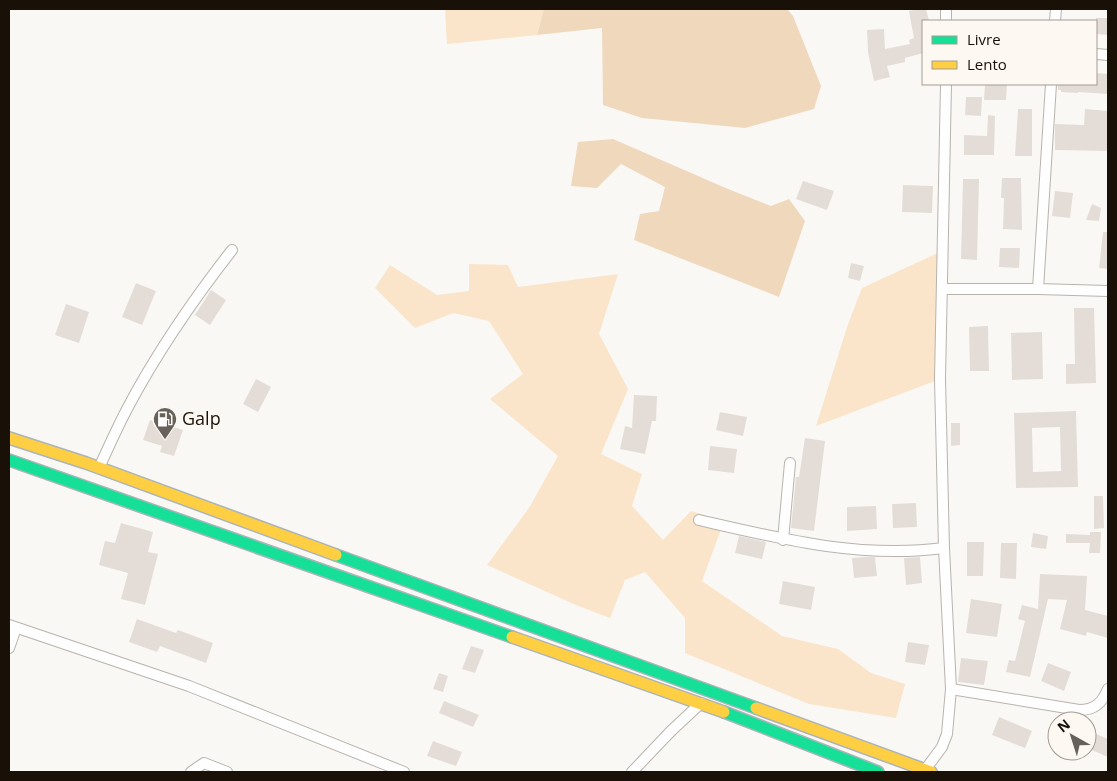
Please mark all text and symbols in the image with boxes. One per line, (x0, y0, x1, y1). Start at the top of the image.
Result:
legend (922, 20, 1097, 85)
text: Livre (967, 29, 1001, 49)
text: Lento (967, 54, 1007, 74)
fuel station icon: Galp (152, 406, 178, 440)
place label: Galp (182, 406, 221, 430)
north arrow (1047, 711, 1097, 761)
text: N (1053, 715, 1074, 736)

